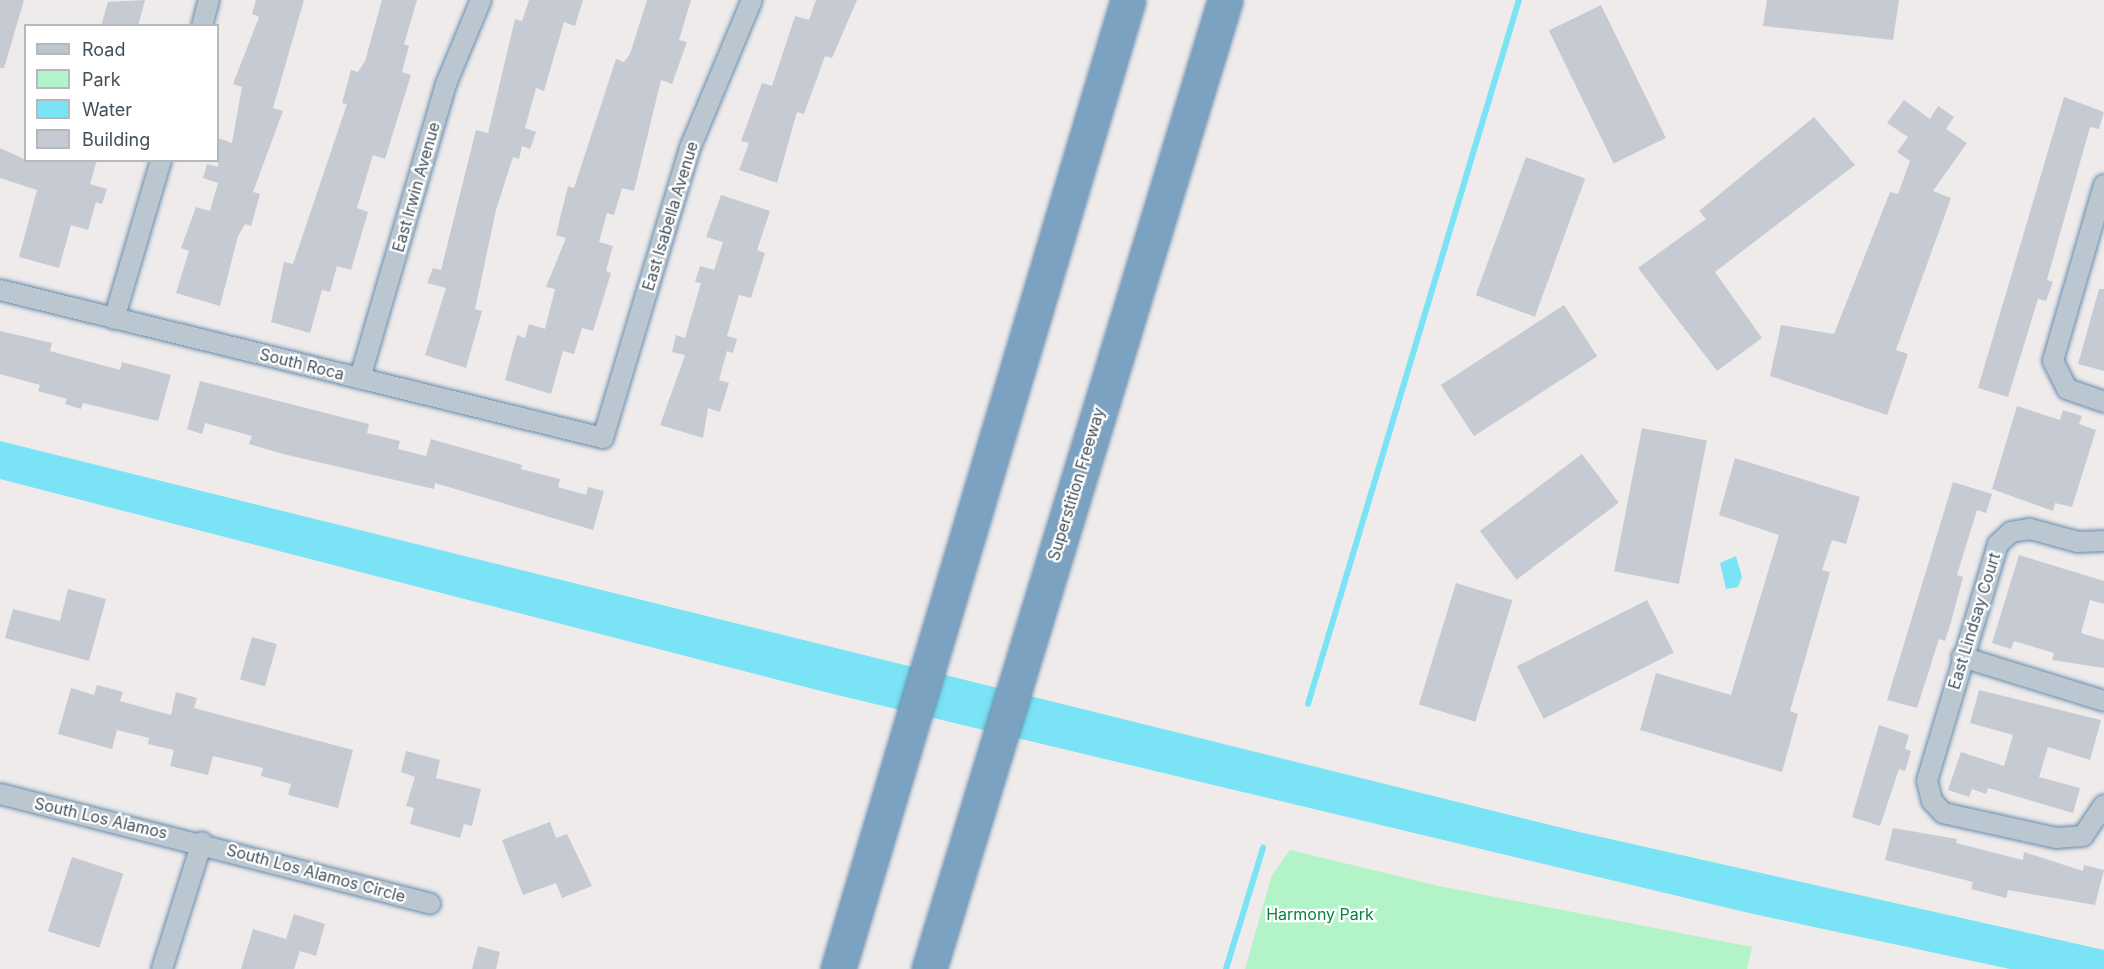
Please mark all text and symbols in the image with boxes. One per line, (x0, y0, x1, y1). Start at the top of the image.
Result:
legend (24, 24, 219, 162)
text: Road (82, 39, 125, 60)
text: Park (82, 69, 121, 90)
text: Water (82, 99, 132, 120)
street label: East Irwin Avenue (388, 120, 444, 254)
text: Building (82, 129, 150, 150)
street label: East Isabella Avenue (638, 139, 702, 293)
street label: South Roca (258, 344, 346, 384)
street label: Superstition Freeway (1044, 405, 1108, 563)
street label: East Lindsay Court (1944, 550, 2004, 692)
street label: South Los Alamos (33, 793, 169, 843)
street label: South Los Alamos Circle (225, 840, 407, 906)
park label: Harmony Park (1266, 904, 1374, 924)

